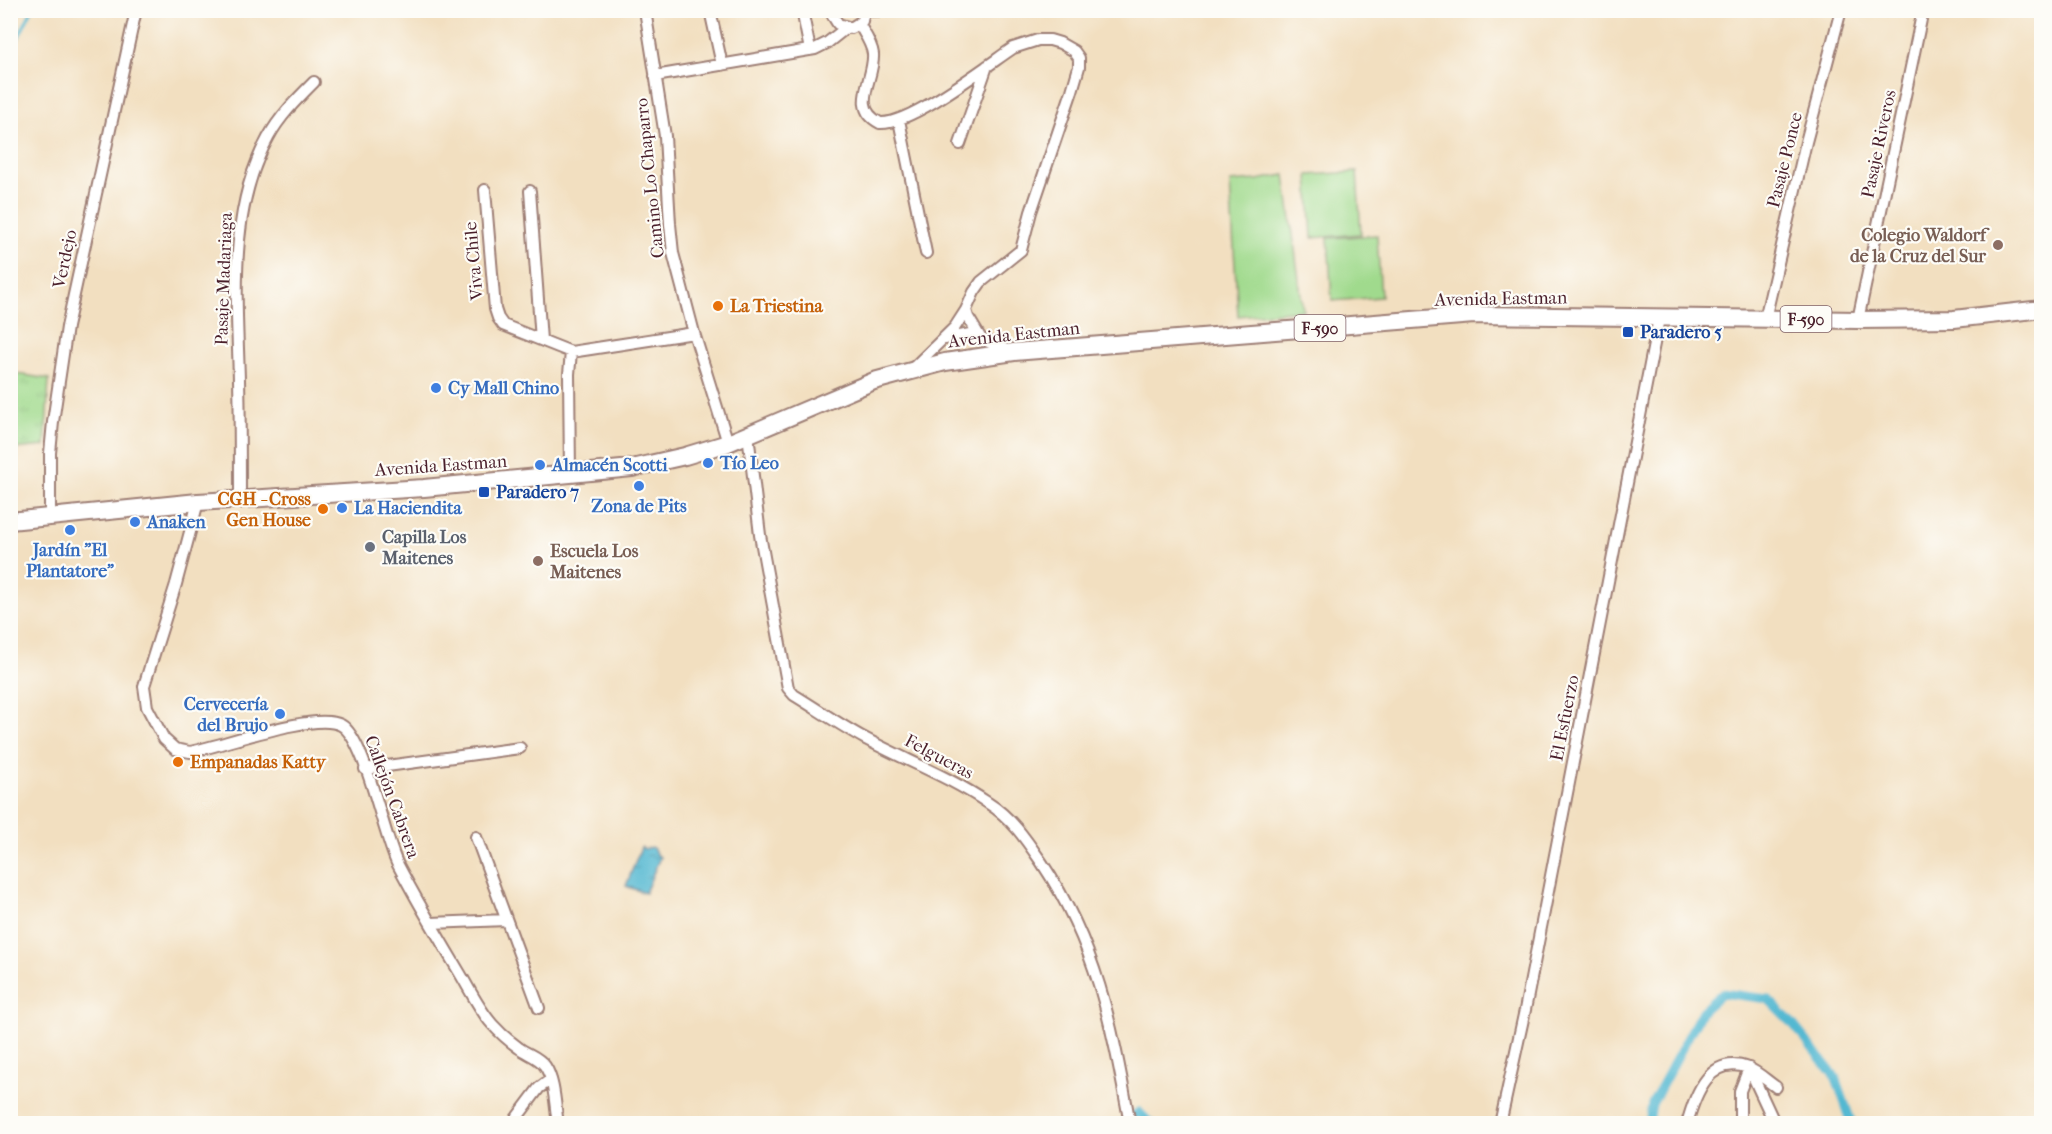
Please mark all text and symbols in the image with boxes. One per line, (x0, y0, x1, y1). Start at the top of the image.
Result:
street label: Pasaje Riveros (1857, 88, 1901, 200)
street label: Camino Lo Chaparro (631, 97, 669, 259)
street label: Pasaje Ponce (1763, 110, 1807, 210)
street label: Pasaje Madariaga (211, 211, 237, 346)
street label: Viva Chile (460, 221, 488, 302)
place label: Colegio Waldorf de la Cruz del Sur (1850, 225, 1990, 267)
street label: Verdejo (48, 228, 81, 291)
marker: Colegio Waldorf de la Cruz del Sur (1991, 238, 2005, 252)
street label: Avenida Eastman (1434, 287, 1568, 311)
place label: La Triestina (730, 296, 824, 317)
marker: La Triestina (711, 299, 725, 313)
road number: F-590 (1780, 306, 1832, 332)
road number: F-590 (1294, 315, 1346, 341)
street label: Avenida Eastman (946, 318, 1082, 352)
place label: Paradero 5 (1640, 322, 1722, 343)
marker: Paradero 5 (1621, 325, 1635, 339)
place label: Cy Mall Chino (448, 378, 559, 399)
marker: Cy Mall Chino (429, 381, 443, 395)
street label: Avenida Eastman (373, 451, 508, 481)
place label: Tío Leo (719, 453, 779, 474)
place label: Almacén Scotti (551, 455, 668, 476)
marker: Tío Leo (701, 456, 715, 470)
marker: Almacén Scotti (533, 458, 547, 472)
marker: Zona de Pits (632, 479, 646, 493)
place label: Paradero 7 (496, 482, 579, 503)
marker: Paradero 7 (477, 485, 491, 499)
place label: CGH - Cross Gen House (218, 489, 311, 531)
place label: Zona de Pits (591, 496, 687, 517)
place label: La Haciendita (354, 498, 462, 519)
marker: La Haciendita (335, 501, 349, 515)
marker: CGH - Cross Gen House (316, 502, 330, 516)
place label: Anaken (146, 512, 206, 533)
marker: Anaken (128, 515, 142, 529)
marker: Jardín "El Plantatore" (63, 523, 77, 537)
place label: Capilla Los Maitenes (381, 527, 467, 569)
place label: Jardín "El Plantatore" (26, 540, 114, 582)
marker: Capilla Los Maitenes (363, 540, 377, 554)
place label: Escuela Los Maitenes (549, 541, 639, 583)
marker: Escuela Los Maitenes (531, 554, 545, 568)
street label: El Esfuerzo (1546, 673, 1584, 763)
place label: Cervecería del Brujo (184, 694, 269, 736)
marker: Cervecería del Brujo (273, 707, 287, 721)
street label: Felgueras (901, 730, 977, 784)
street label: Callejón Cabrera (360, 733, 424, 862)
place label: Empanadas Katty (190, 752, 327, 773)
marker: Empanadas Katty (171, 755, 185, 769)

